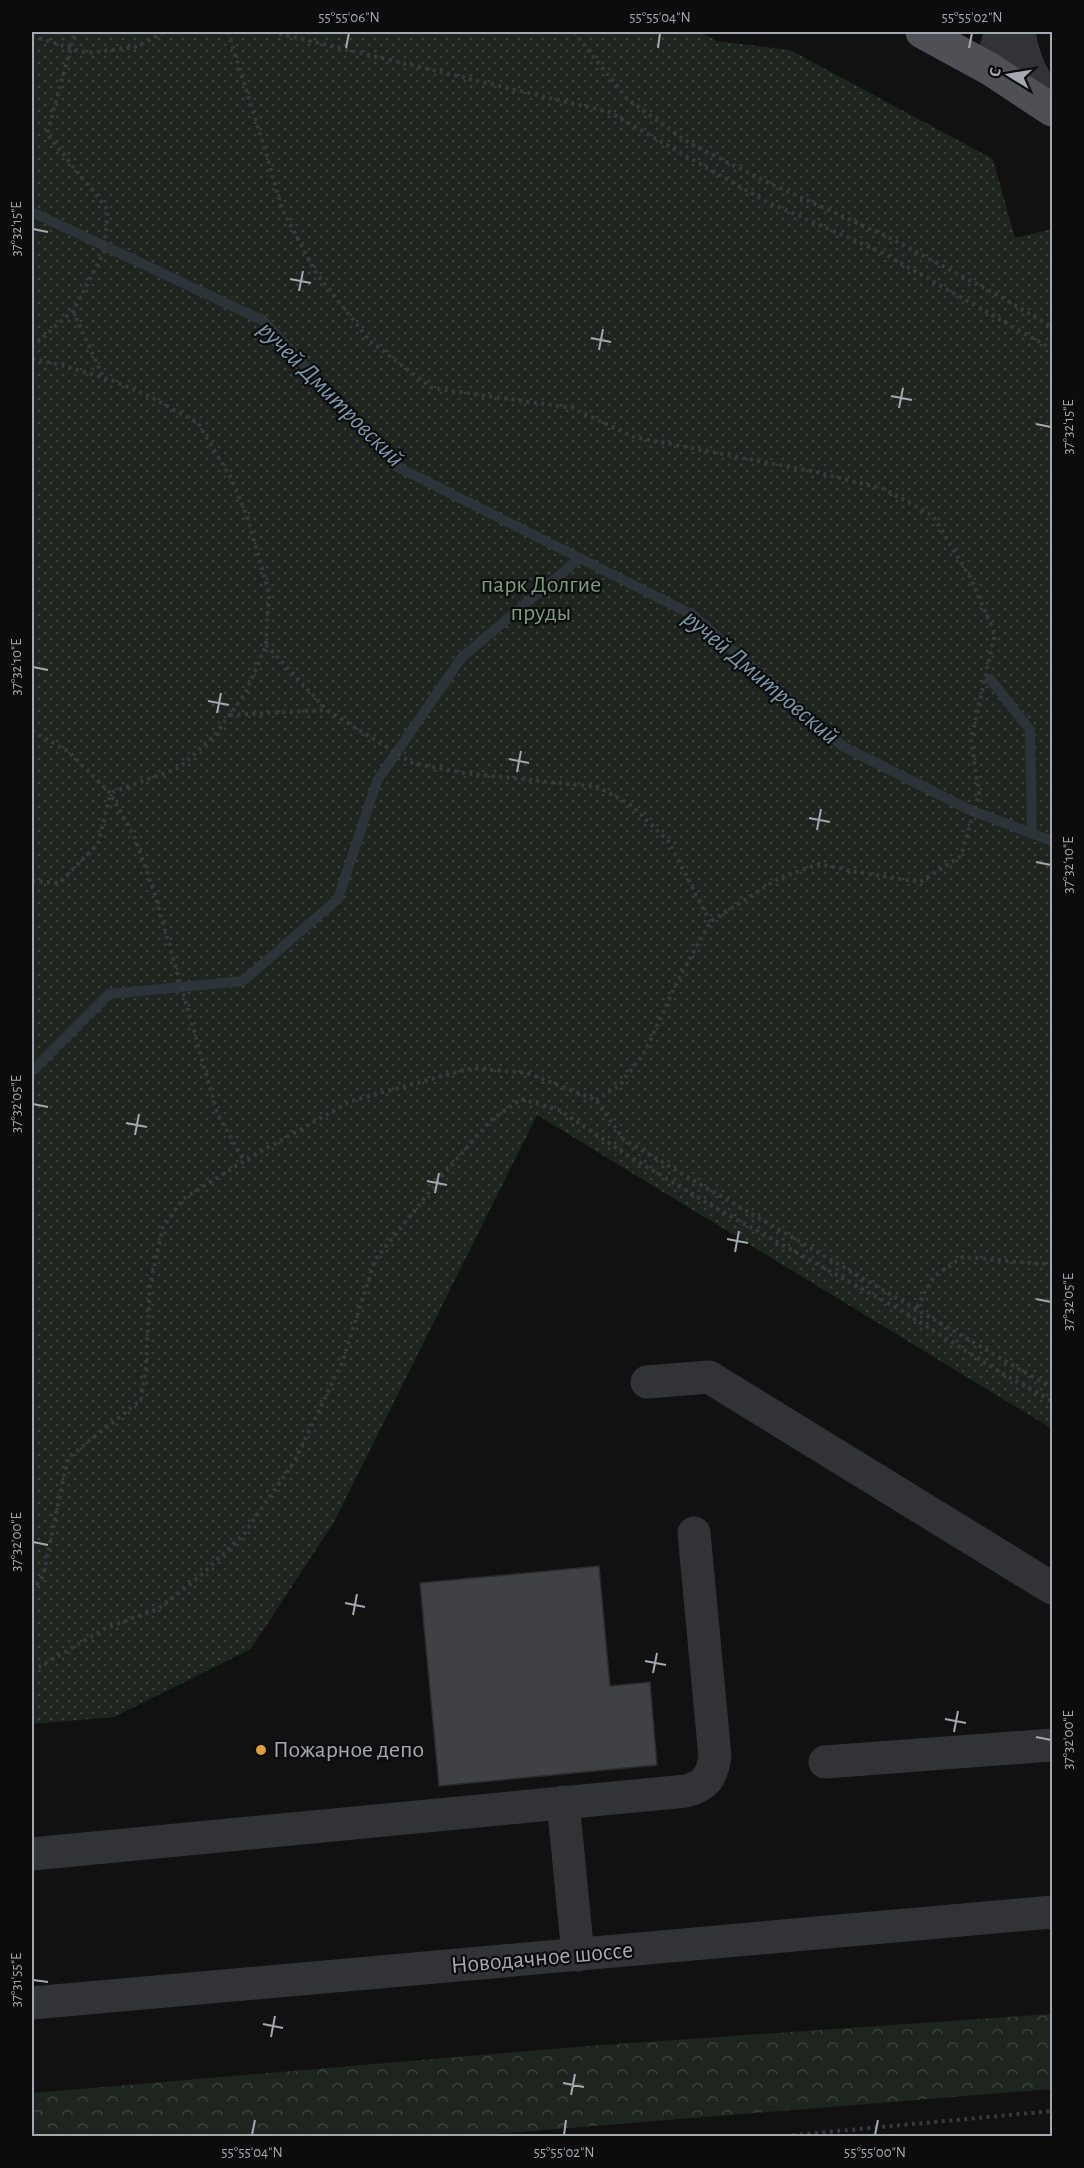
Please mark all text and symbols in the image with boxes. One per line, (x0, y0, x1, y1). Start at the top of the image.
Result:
text: 55°55'06"N (318, 10, 380, 25)
text: 55°55'04"N (629, 10, 691, 25)
text: 55°55'02"N (941, 10, 1003, 25)
north arrow (979, 45, 1039, 105)
text: С (987, 66, 1004, 78)
text: 37°32'15"E (9, 201, 24, 257)
water label: ручей Дмитровский (253, 316, 409, 472)
text: 37°32'15"E (1061, 399, 1076, 455)
park label: парк Долгие пруды (481, 573, 601, 625)
water label: ручей Дмитровский (678, 605, 844, 749)
text: 37°32'10"E (9, 639, 24, 695)
text: 37°32'10"E (1061, 837, 1076, 893)
text: 37°32'05"E (9, 1075, 24, 1133)
text: 37°32'05"E (1061, 1273, 1076, 1331)
text: 37°32'00"E (9, 1512, 24, 1572)
text: 37°32'00"E (1061, 1710, 1076, 1770)
place label: Пожарное депо (273, 1738, 424, 1762)
marker: Пожарное депо (254, 1743, 268, 1757)
street label: Новодачное шоссе (450, 1938, 634, 1978)
text: 37°31'55"E (9, 1953, 24, 2007)
text: 55°55'04"N (221, 2145, 283, 2160)
text: 55°55'02"N (533, 2145, 595, 2160)
text: 55°55'00"N (844, 2145, 906, 2160)

